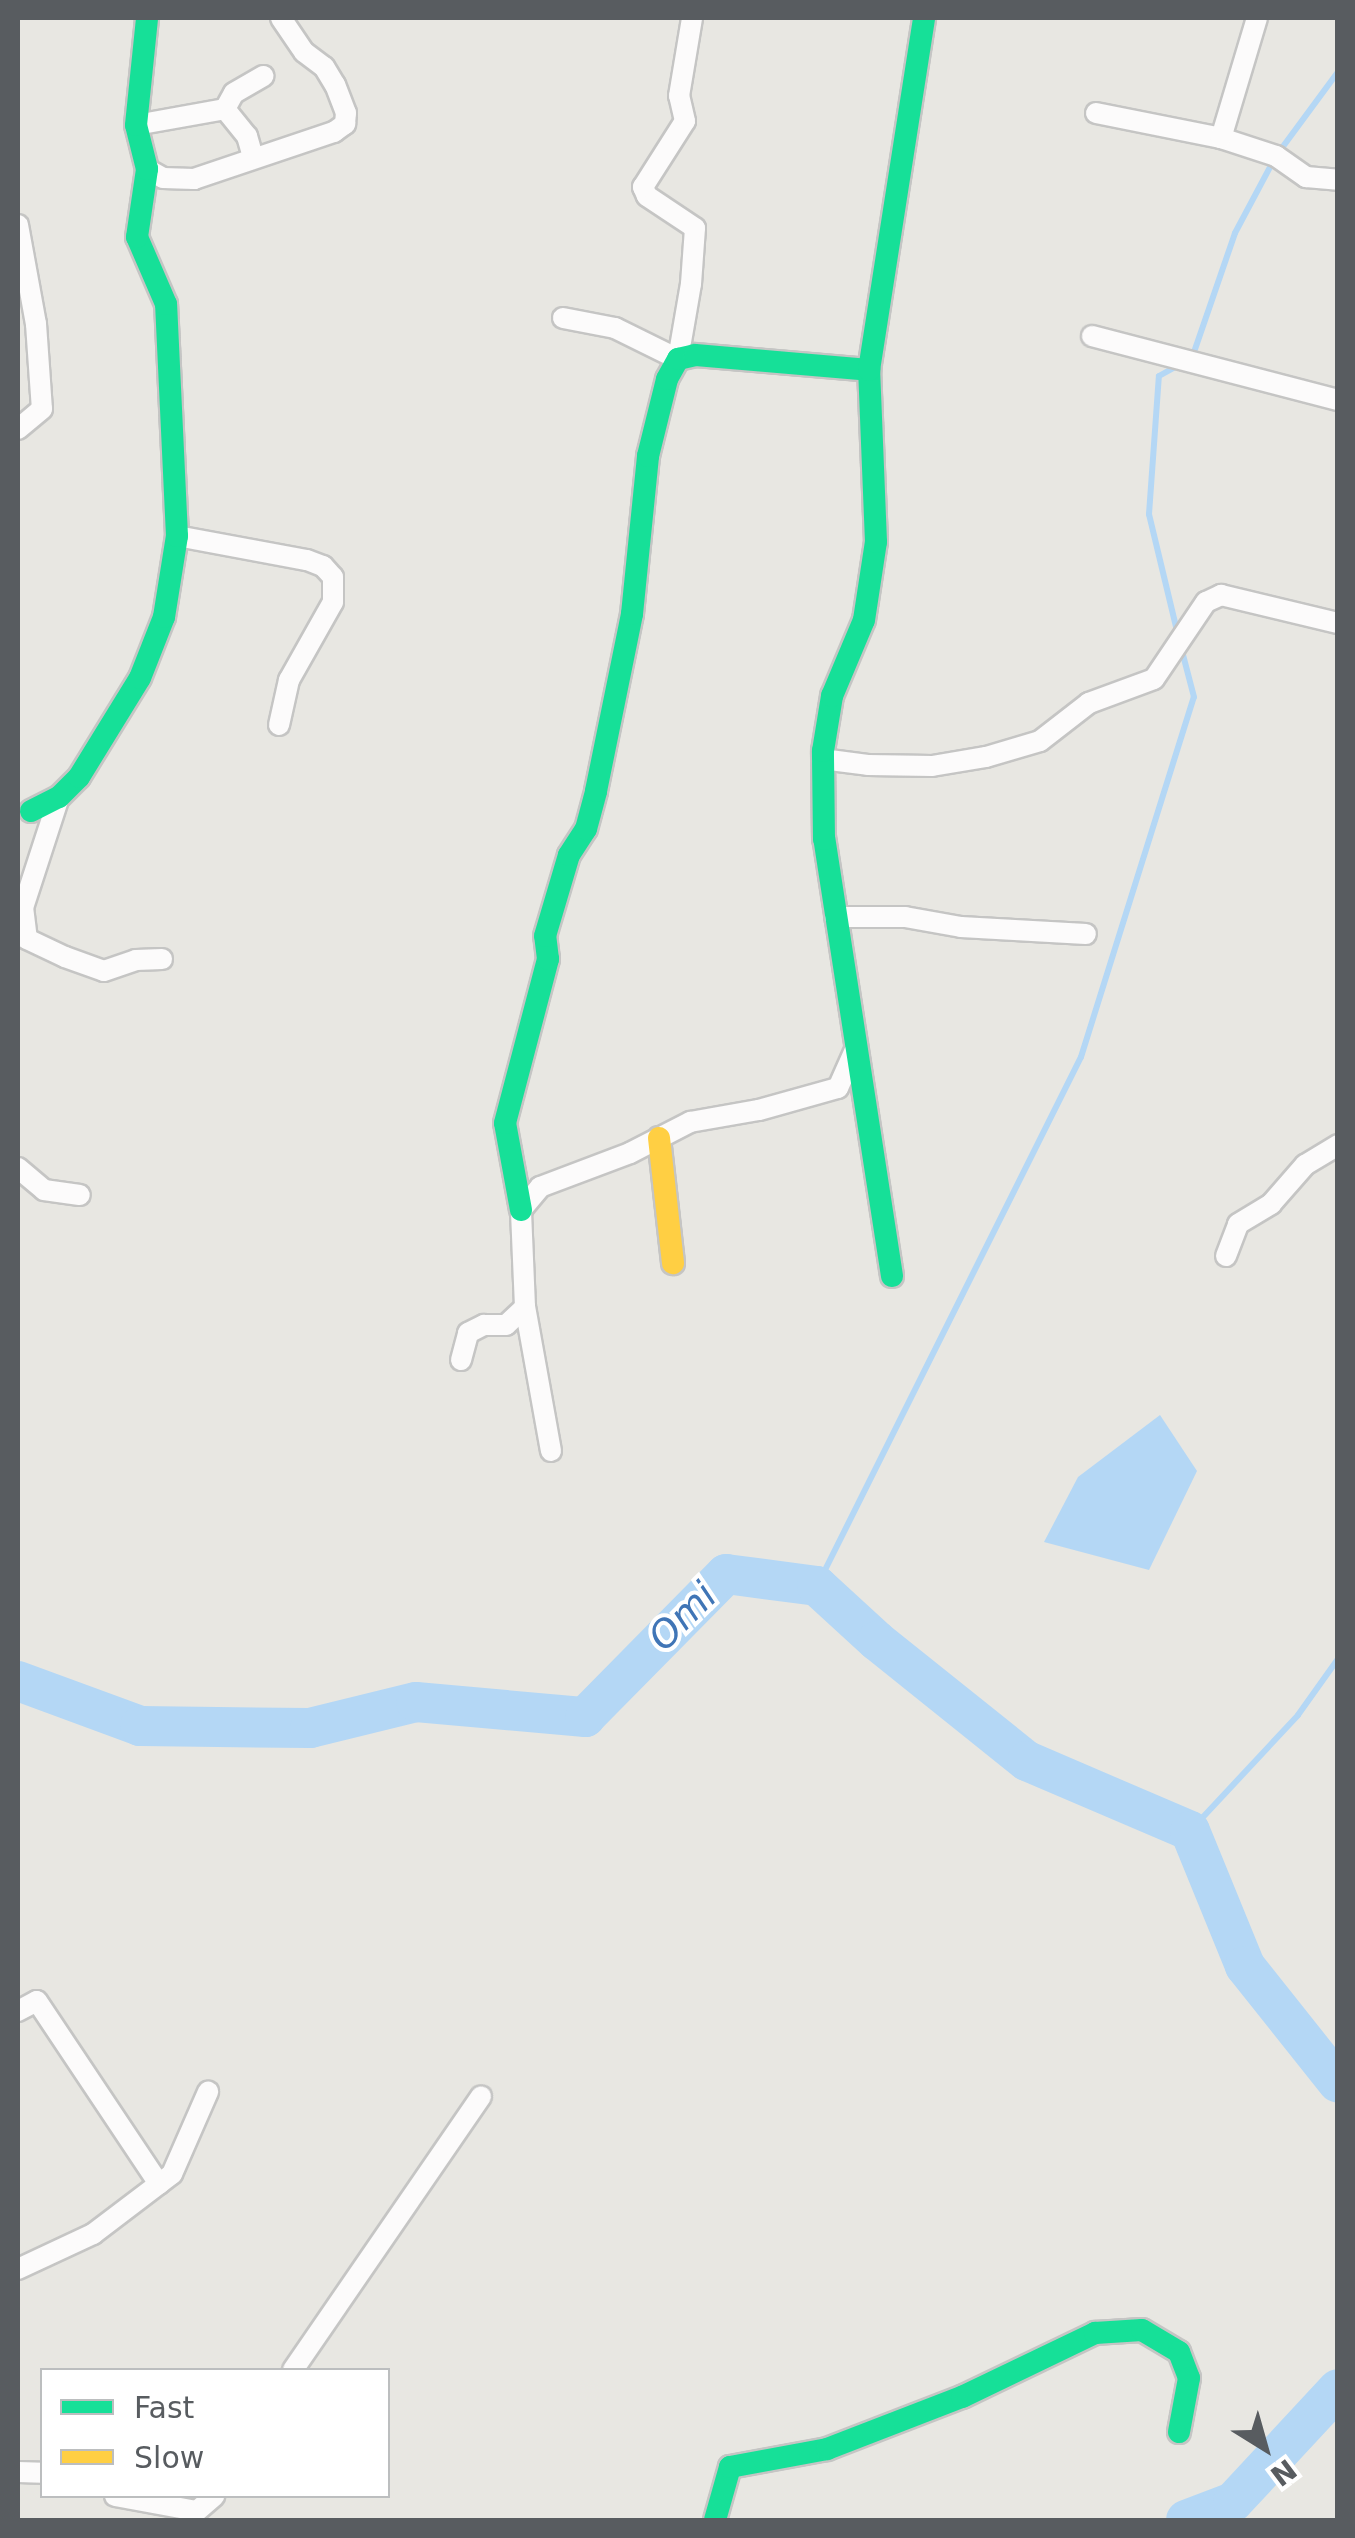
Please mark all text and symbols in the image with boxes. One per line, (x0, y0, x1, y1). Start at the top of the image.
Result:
water label: Omi (639, 1573, 727, 1661)
legend (40, 2368, 390, 2498)
text: Fast (134, 2390, 194, 2425)
north arrow (1215, 2398, 1315, 2498)
text: Slow (134, 2440, 204, 2475)
text: N (1264, 2452, 1303, 2493)

